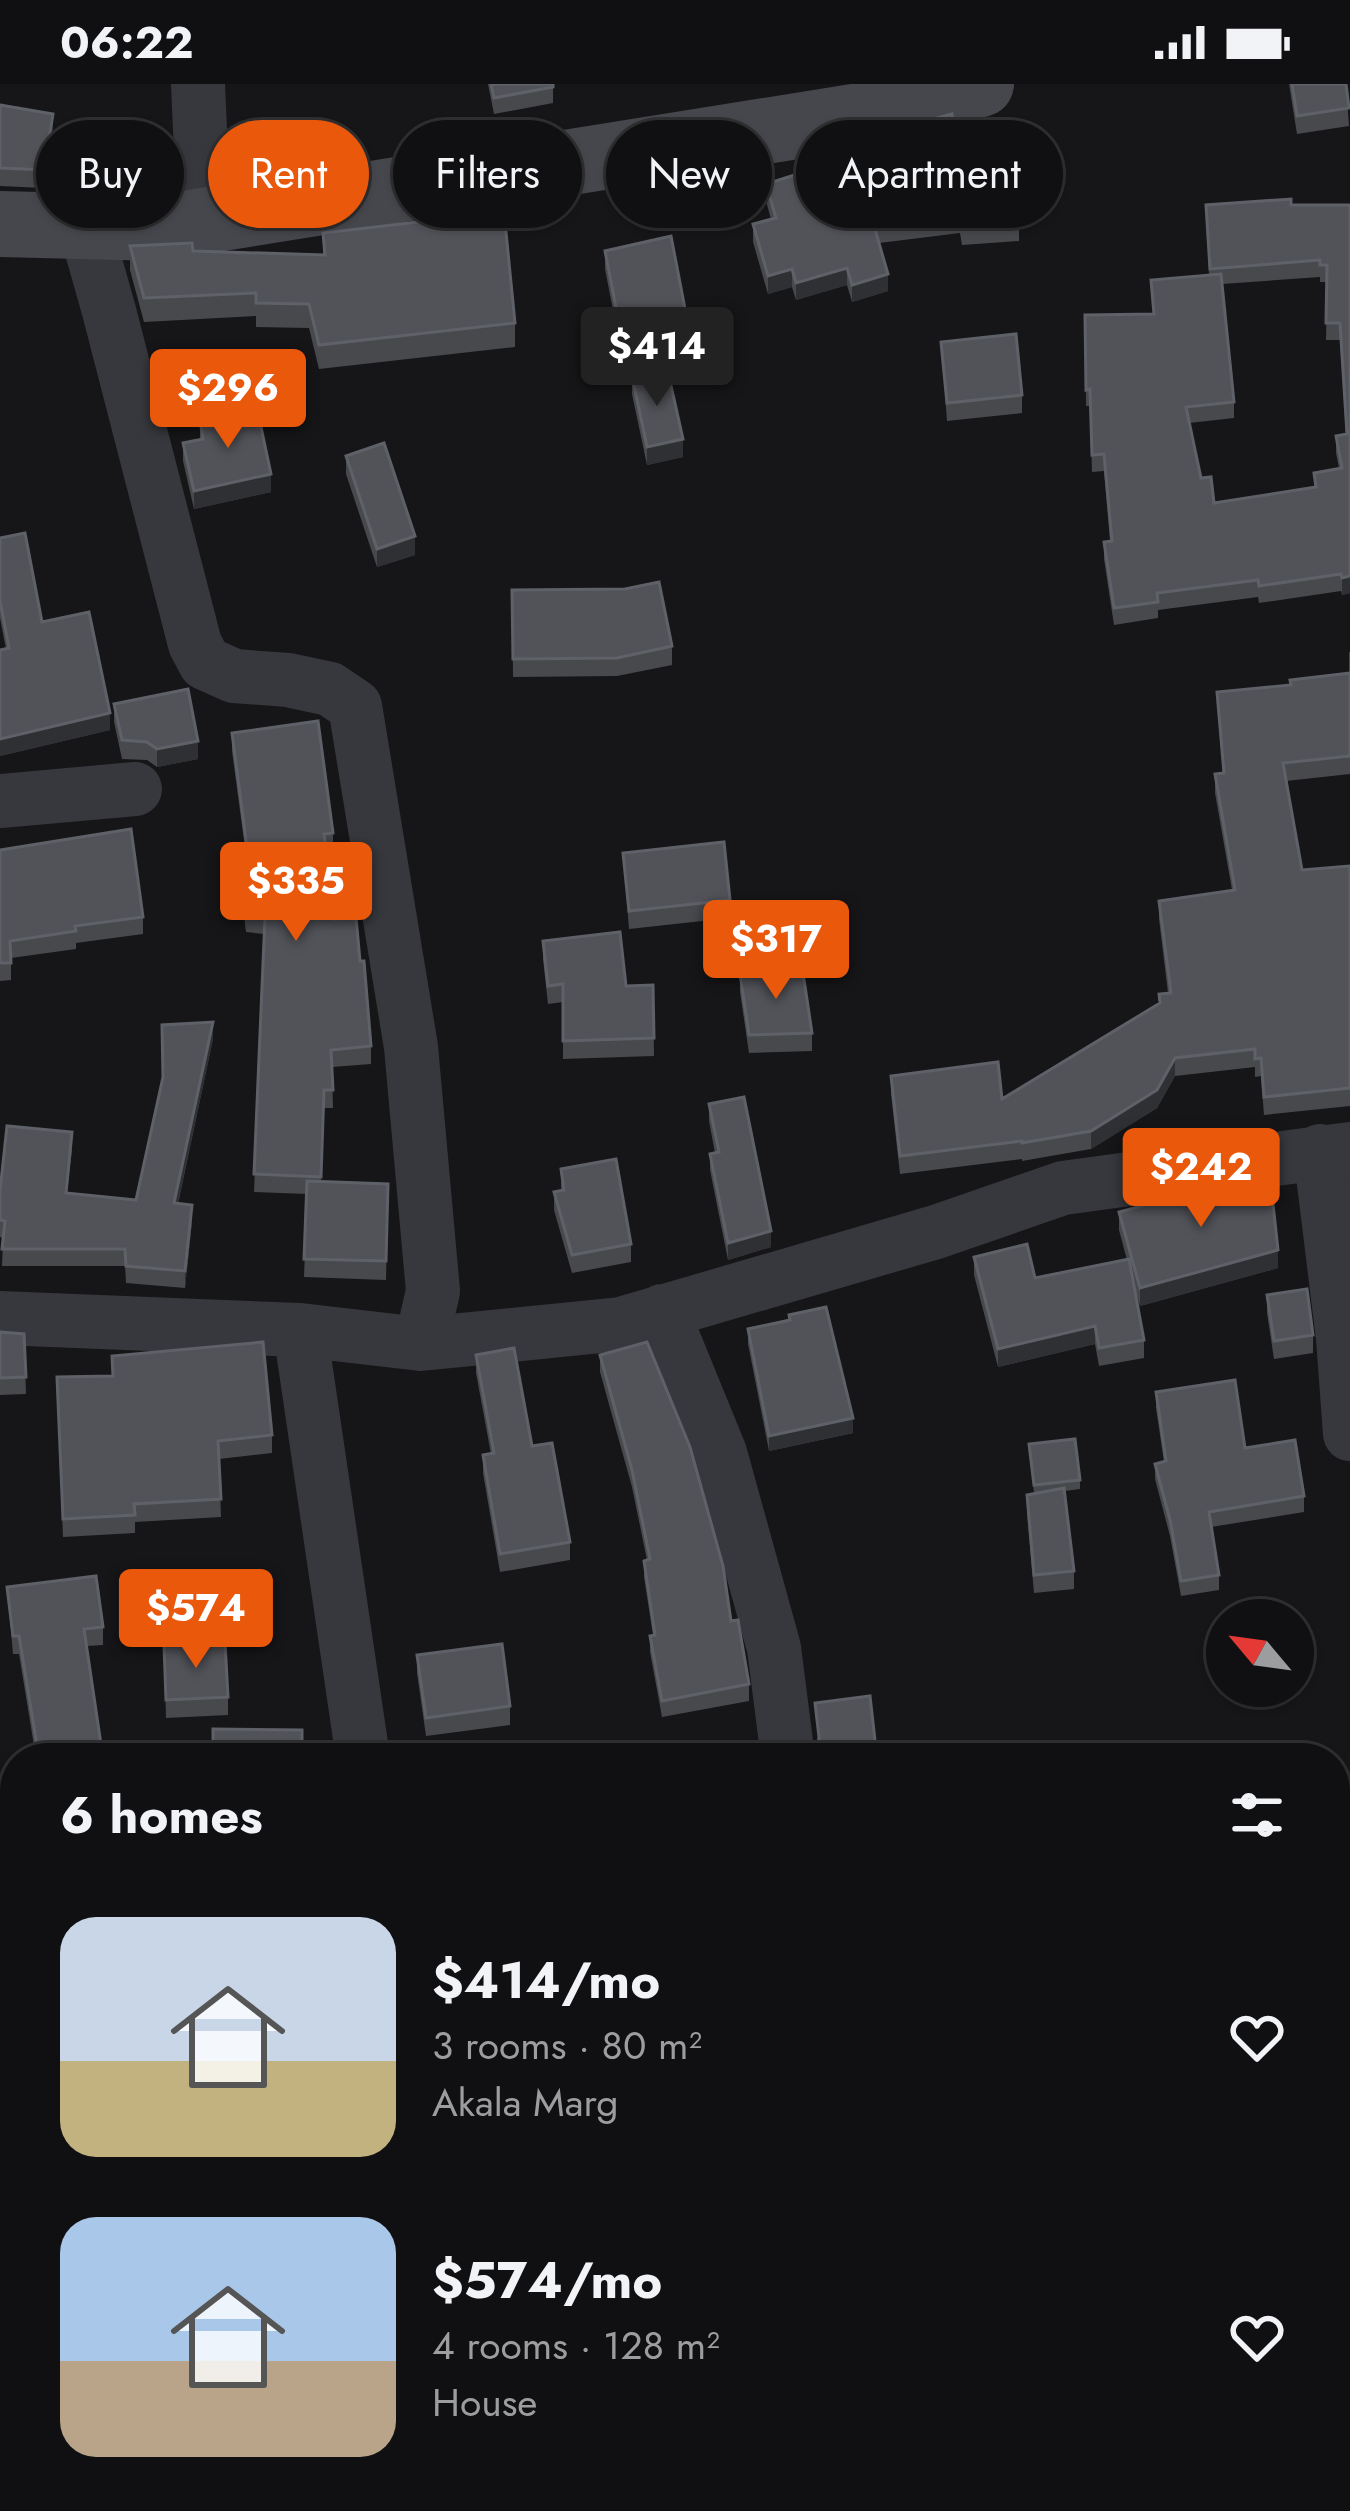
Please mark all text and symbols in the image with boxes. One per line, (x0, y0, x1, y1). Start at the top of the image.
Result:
text: 06:22 (60, 10, 193, 75)
chip: Buy (36, 120, 184, 228)
chip: Rent (208, 120, 369, 228)
chip: Filters (393, 120, 582, 228)
chip: New (606, 120, 772, 228)
chip: Apartment (796, 120, 1063, 228)
pin: $414 (586, 307, 728, 409)
text: $414 (608, 317, 706, 374)
pin: $296 (157, 349, 299, 451)
text: $296 (177, 359, 279, 416)
pin: $335 (225, 842, 367, 944)
text: $335 (247, 852, 345, 909)
pin: $317 (705, 900, 847, 1002)
text: $317 (730, 910, 822, 967)
pin: $242 (1130, 1128, 1272, 1230)
text: $242 (1150, 1138, 1252, 1195)
pin: $574 (125, 1569, 267, 1671)
text: $574 (146, 1579, 246, 1636)
north arrow (1206, 1599, 1314, 1707)
map controls (1206, 1599, 1314, 1707)
text: 6 homes (60, 1778, 263, 1852)
icon: filters (1224, 1782, 1290, 1848)
text: $414/mo (432, 1943, 660, 2017)
icon: home (156, 1965, 300, 2109)
icon: heart (1224, 2004, 1290, 2070)
text: 3 rooms · 80 m² (432, 2017, 702, 2074)
text: Akala Marg (432, 2074, 618, 2131)
text: $574/mo (432, 2243, 662, 2317)
icon: home (156, 2265, 300, 2409)
icon: heart (1224, 2304, 1290, 2370)
text: 4 rooms · 128 m² (432, 2317, 720, 2374)
text: House (432, 2374, 537, 2431)

